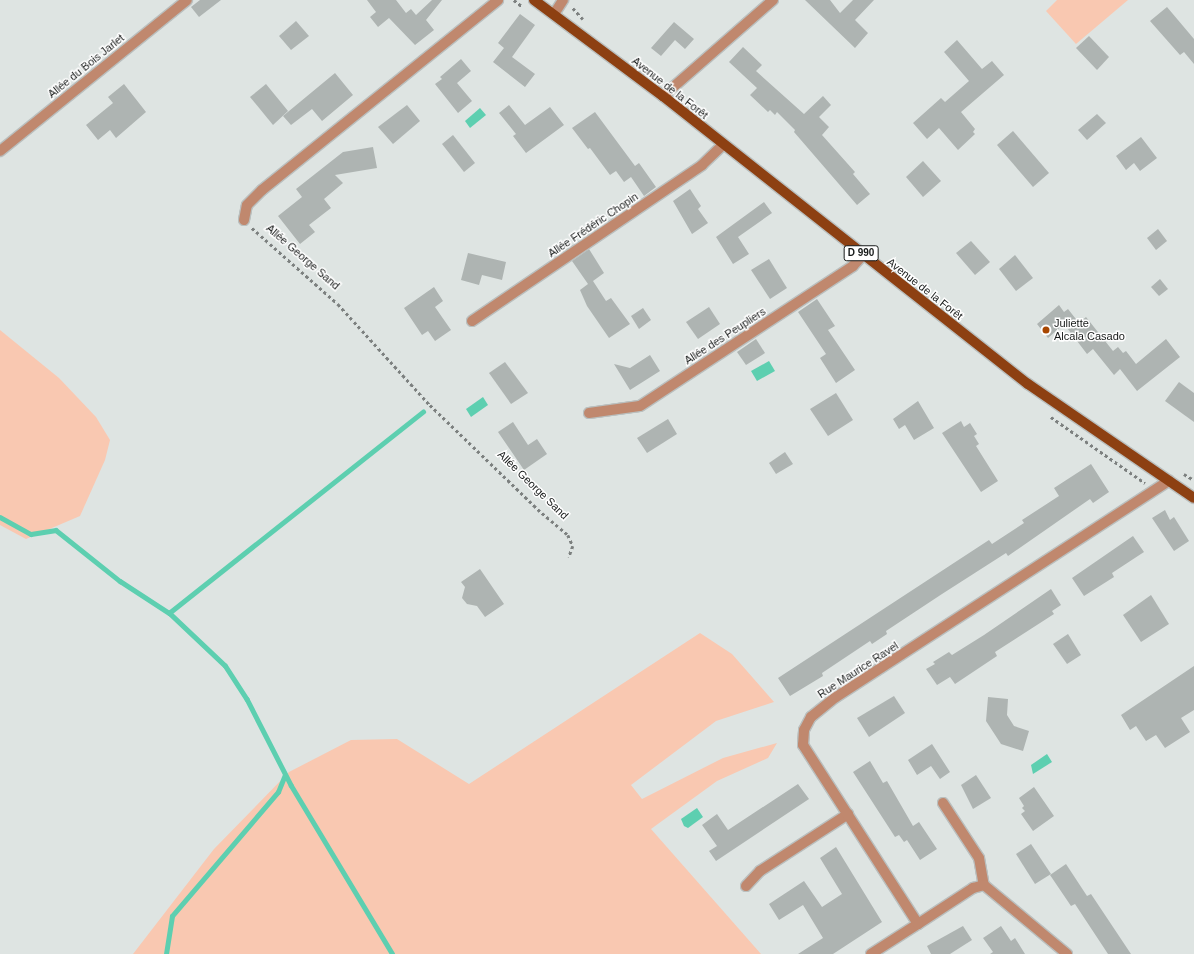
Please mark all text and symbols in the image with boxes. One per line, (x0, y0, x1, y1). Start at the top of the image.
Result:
street label: Allée du Bois Jarlet (45, 31, 127, 101)
street label: Avenue de la Forêt (629, 54, 711, 122)
street label: Allée Frédéric Chopin (545, 190, 641, 260)
street label: Allée George Sand (264, 222, 342, 292)
road number: D 990 (843, 245, 879, 261)
street label: Avenue de la Forêt (884, 255, 966, 323)
street label: Allée des Peupliers (682, 305, 768, 367)
place label: Juliette Alcala Casado (1054, 317, 1125, 343)
marker: Juliette Alcala Casado (1041, 325, 1051, 335)
street label: Allée George Sand (495, 448, 571, 522)
street label: Rue Maurice Ravel (815, 639, 901, 701)

